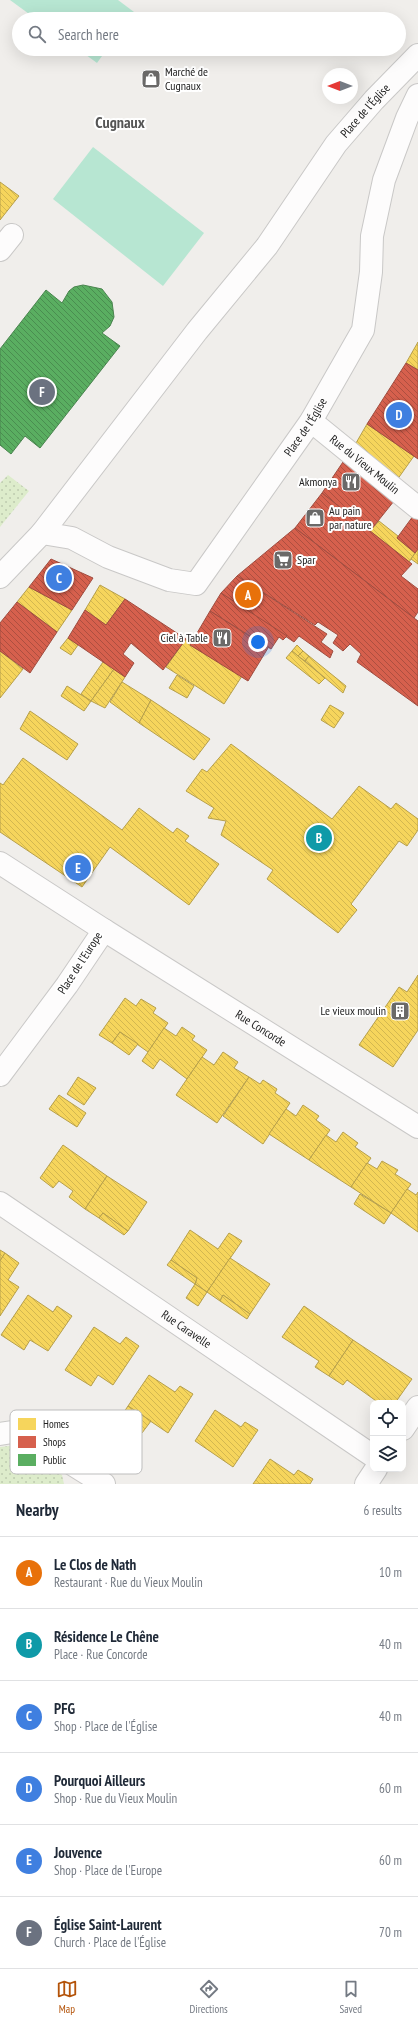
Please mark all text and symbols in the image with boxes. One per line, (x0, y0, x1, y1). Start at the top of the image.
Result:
search box (12, 12, 406, 56)
icon: search (26, 23, 48, 45)
text: Search here (58, 25, 119, 44)
place label: Marché de Cugnaux (165, 64, 208, 93)
shop icon: Marché de Cugnaux (140, 68, 162, 90)
north arrow (322, 68, 358, 104)
street label: Place de l'Église (337, 80, 393, 140)
district label: Cugnaux (95, 112, 145, 132)
pin: F (29, 377, 55, 407)
street label: Place de l'Église (280, 395, 330, 459)
pin: D (386, 400, 412, 430)
street label: Rue du Vieux Moulin (327, 431, 403, 497)
restaurant icon: Akmonya (340, 471, 362, 493)
place label: Akmonya (299, 474, 337, 489)
place label: Au pain par nature (329, 503, 372, 532)
shop icon: Au pain par nature (304, 507, 326, 529)
supermarket icon: Spar (272, 549, 294, 571)
place label: Spar (297, 552, 316, 567)
pin: C (46, 563, 72, 593)
pin: A (235, 580, 261, 610)
restaurant icon: Ciel à Table (211, 627, 233, 649)
place label: Ciel à Table (160, 630, 208, 645)
your location (248, 632, 268, 652)
pin: B (306, 823, 332, 853)
pin: E (65, 853, 91, 883)
street label: Place de l'Europe (54, 929, 105, 997)
building icon: Le vieux moulin (389, 1000, 411, 1022)
place label: Le vieux moulin (321, 1003, 386, 1018)
street label: Rue Concorde (233, 1006, 289, 1049)
street label: Rue Caravelle (159, 1307, 214, 1351)
map controls (370, 1400, 406, 1472)
button: locate (370, 1400, 406, 1436)
legend (10, 1410, 142, 1474)
text: Homes (43, 1417, 69, 1431)
text: Shops (43, 1435, 66, 1449)
button: layers (370, 1436, 406, 1472)
text: Public (43, 1453, 66, 1467)
text: Nearby (16, 1499, 59, 1521)
text: 6 results (363, 1502, 402, 1519)
text: Le Clos de Nath (54, 1555, 136, 1574)
text: A (26, 1564, 32, 1581)
text: 10 m (379, 1564, 402, 1581)
text: Restaurant · Rue du Vieux Moulin (54, 1574, 203, 1591)
text: Résidence Le Chêne (54, 1627, 159, 1646)
text: B (26, 1636, 32, 1653)
text: 40 m (379, 1636, 402, 1653)
text: Place · Rue Concorde (54, 1646, 148, 1663)
text: PFG (54, 1699, 75, 1718)
text: C (26, 1708, 32, 1725)
text: 40 m (379, 1708, 402, 1725)
text: Shop · Place de l'Église (54, 1718, 157, 1735)
text: Pourquoi Ailleurs (54, 1771, 145, 1790)
text: D (26, 1780, 32, 1797)
text: 60 m (379, 1780, 402, 1797)
text: Shop · Rue du Vieux Moulin (54, 1790, 177, 1807)
text: Jouvence (54, 1843, 102, 1862)
text: E (26, 1852, 32, 1869)
text: 60 m (379, 1852, 402, 1869)
text: Shop · Place de l'Europe (54, 1862, 162, 1879)
text: Église Saint-Laurent (54, 1915, 162, 1934)
text: F (26, 1924, 32, 1941)
text: 70 m (379, 1924, 402, 1941)
text: Church · Place de l'Église (54, 1934, 166, 1951)
tab: Map (56, 1978, 78, 2016)
tab: Directions (190, 1978, 228, 2016)
tab: Saved (339, 1978, 362, 2016)

